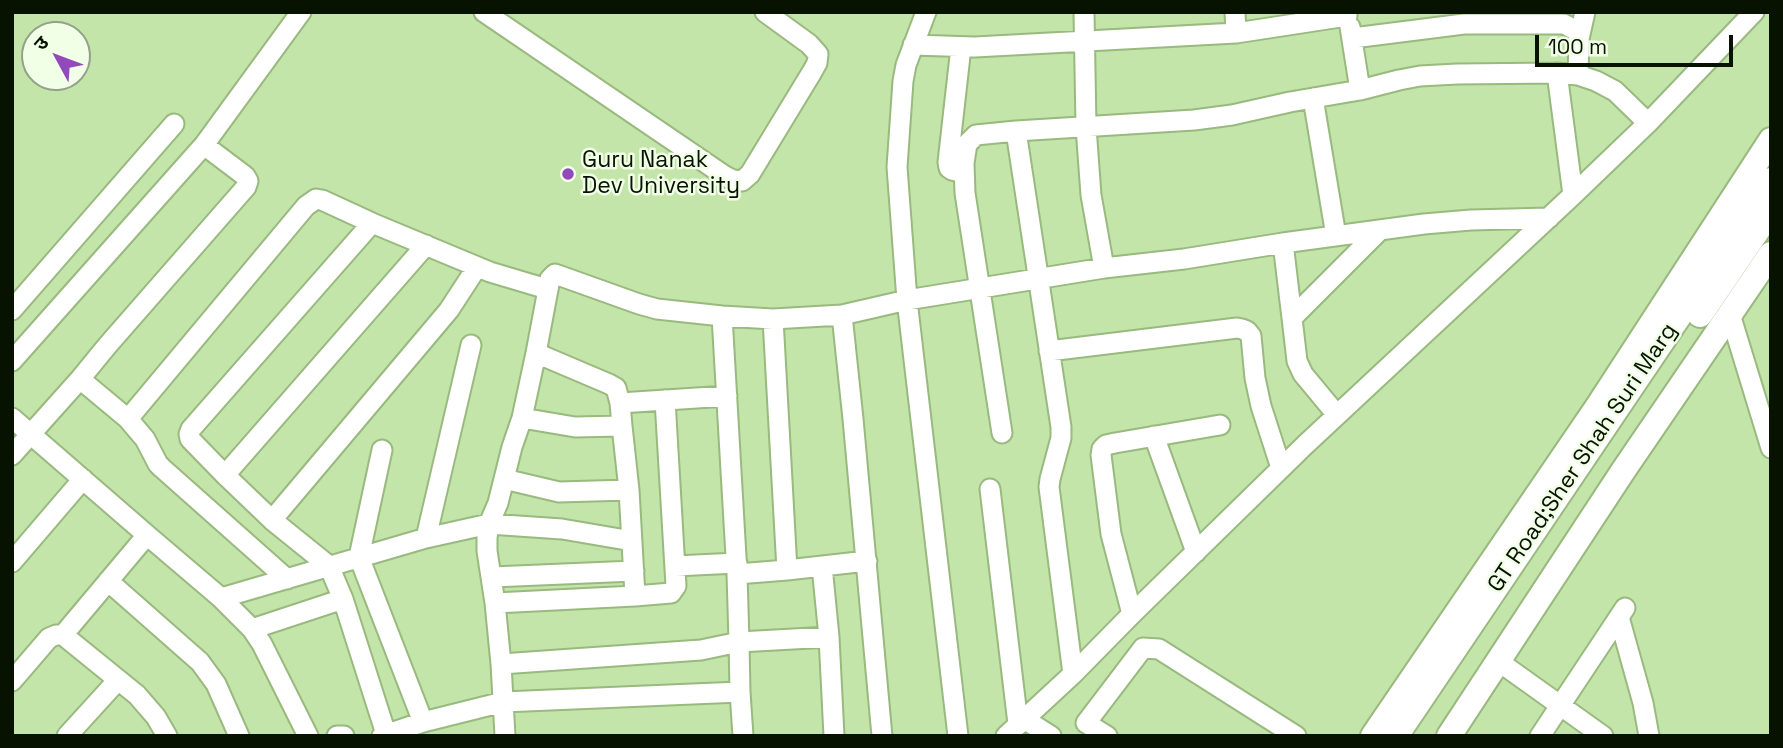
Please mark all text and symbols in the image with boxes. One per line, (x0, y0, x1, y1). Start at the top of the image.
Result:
north arrow (21, 21, 91, 91)
scale bar (1538, 21, 1736, 65)
text: उ (28, 31, 54, 56)
text: 100 m (1548, 33, 1607, 60)
place label: Guru Nanak Dev University (582, 147, 740, 201)
marker: Guru Nanak Dev University (560, 166, 576, 182)
street label: GT Road;Sher Shah Suri Marg (1482, 318, 1684, 598)

